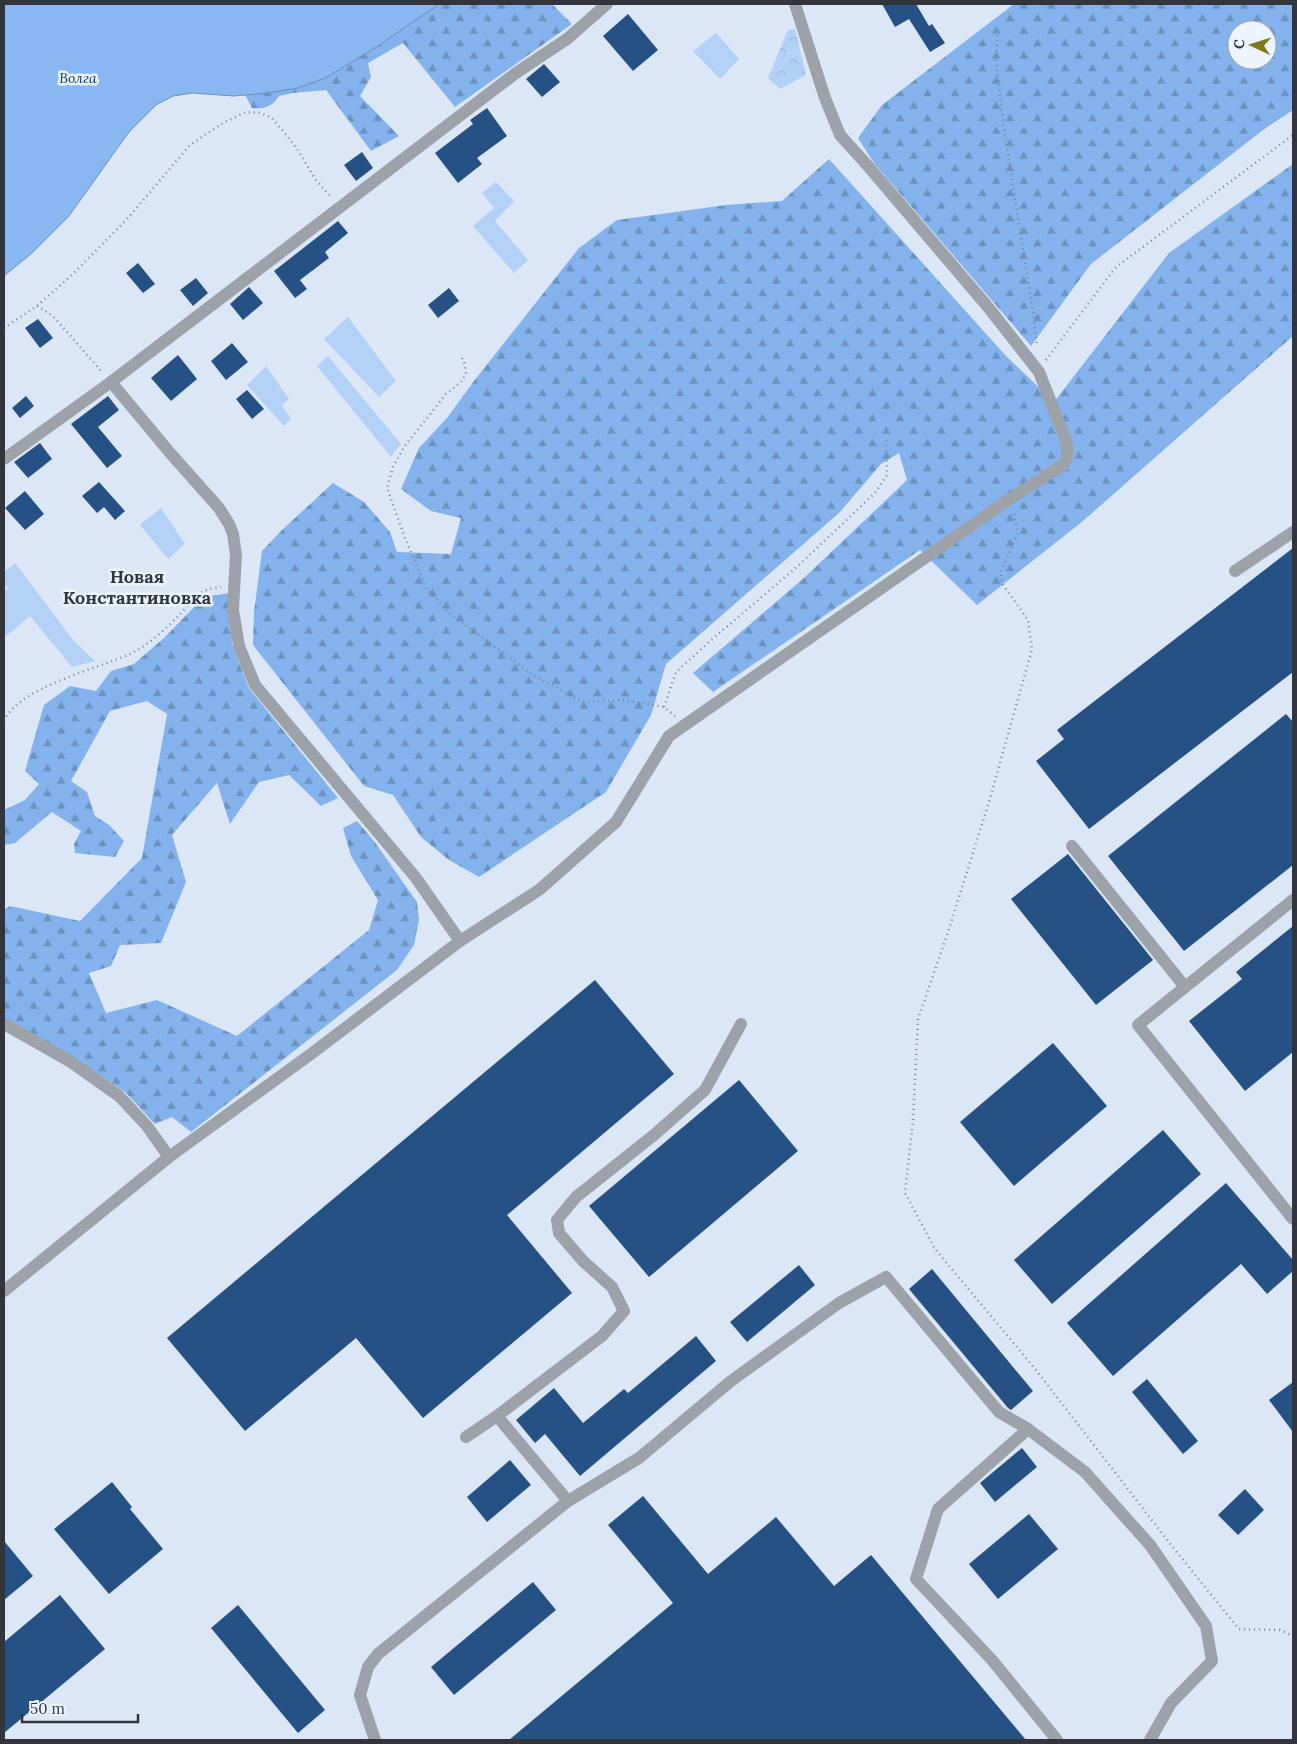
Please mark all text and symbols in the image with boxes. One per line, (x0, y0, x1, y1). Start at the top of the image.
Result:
north arrow (1227, 20, 1277, 70)
text: С (1230, 38, 1248, 50)
water label: Волга (59, 69, 97, 87)
district label: Новая Константиновка (63, 565, 212, 609)
scale bar (22, 1692, 139, 1724)
text: 50 m (30, 1699, 65, 1718)

